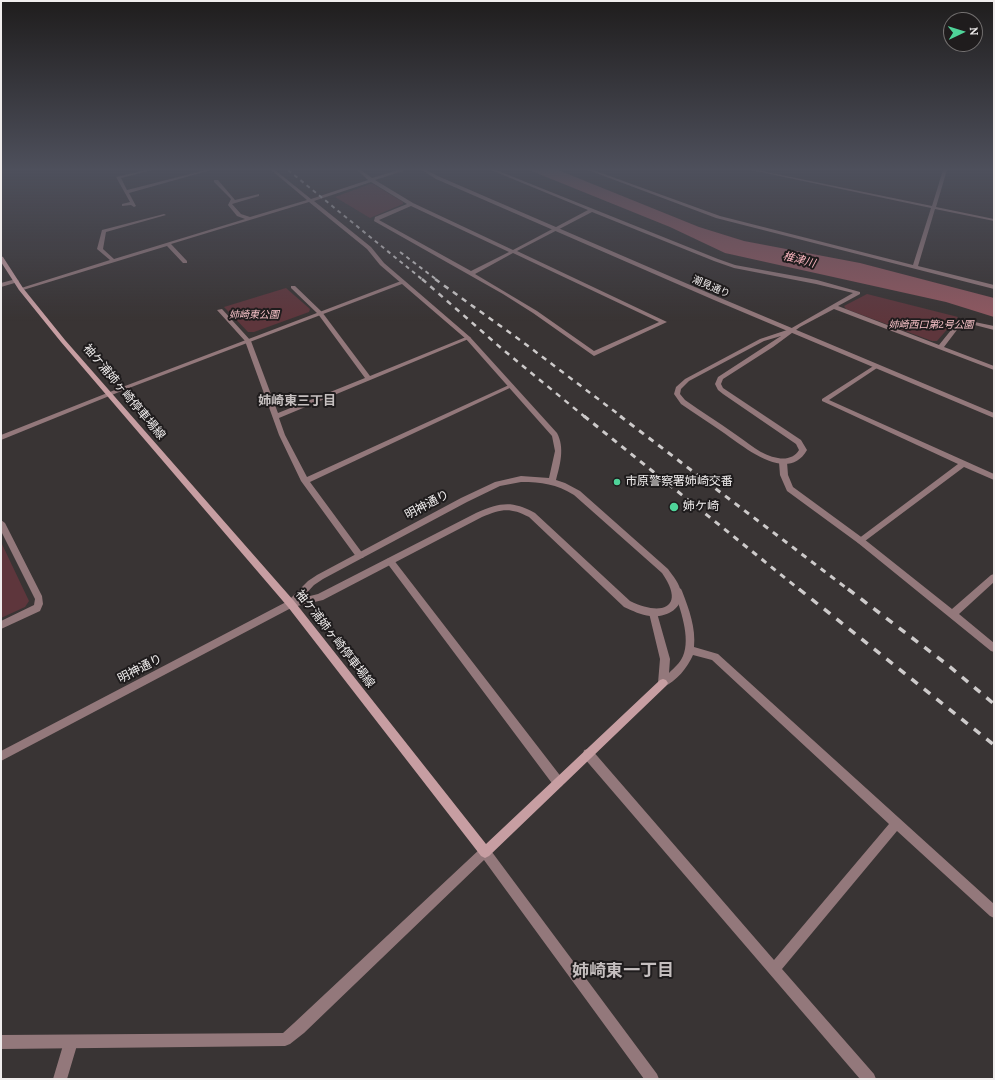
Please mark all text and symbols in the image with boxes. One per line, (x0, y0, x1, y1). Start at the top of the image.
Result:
north arrow (943, 12, 983, 52)
text: N (967, 26, 981, 36)
water label: 椎津川 (781, 250, 817, 270)
street label: 潮見通り (690, 274, 732, 300)
park label: 姉崎東公園 (229, 309, 279, 321)
park label: 姉崎西口第2号公園 (888, 319, 974, 331)
street label: 袖ケ浦姉ヶ崎停車場線 (80, 341, 168, 443)
district label: 姉崎東三丁目 (258, 393, 336, 409)
place label: 市原警察署姉崎交番 (625, 475, 733, 489)
marker: 市原警察署姉崎交番 (612, 477, 622, 487)
street label: 明神通り (402, 487, 452, 523)
place label: 姉ケ崎 (683, 500, 719, 514)
marker: 姉ケ崎 (668, 501, 680, 513)
street label: 袖ケ浦姉ヶ崎停車場線 (292, 587, 378, 691)
street label: 明神通り (115, 652, 165, 686)
district label: 姉崎東一丁目 (572, 961, 674, 981)

